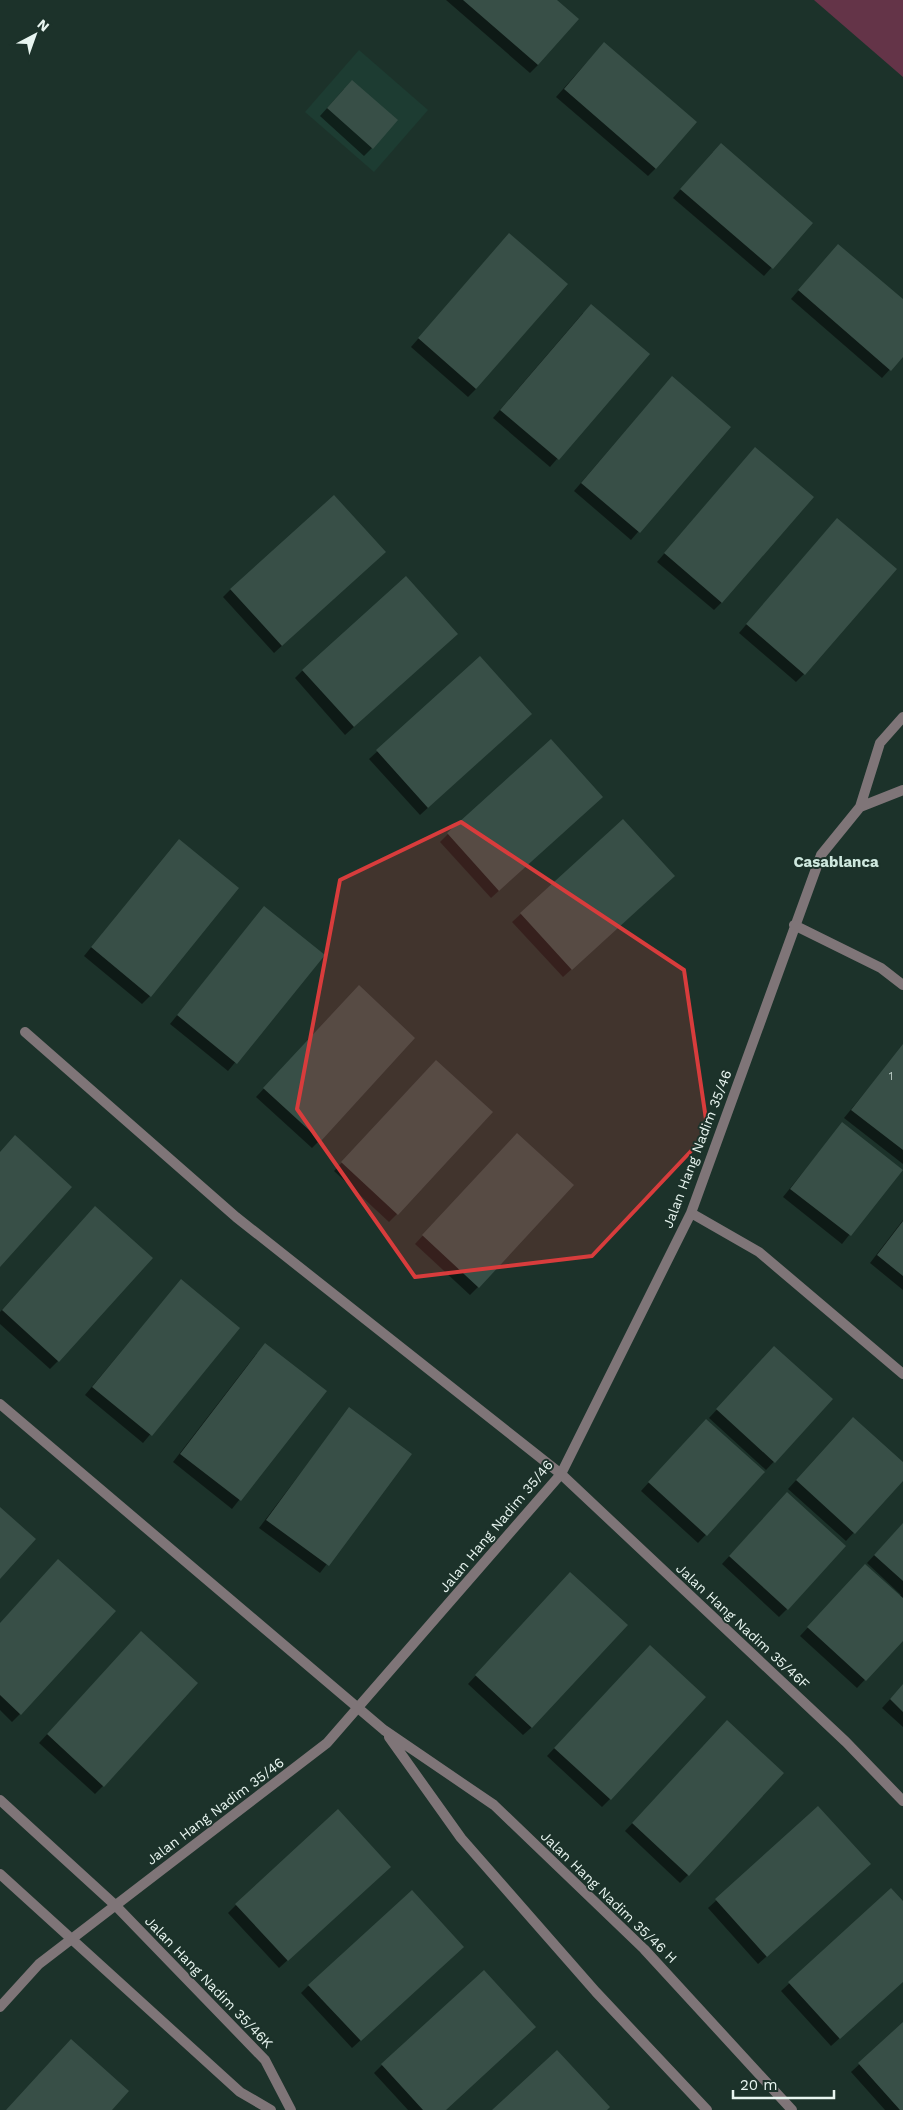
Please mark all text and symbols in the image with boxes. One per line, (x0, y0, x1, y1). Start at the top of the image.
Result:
north arrow (10, 10, 60, 60)
text: N (34, 16, 53, 35)
district label: Casablanca (793, 853, 879, 871)
street label: Jalan Hang Nadim 35/46 (659, 1068, 735, 1230)
house number: 1 (889, 1070, 893, 1083)
street label: Jalan Hang Nadim 35/46 (436, 1457, 556, 1595)
street label: Jalan Hang Nadim 35/46F (673, 1560, 813, 1692)
street label: Jalan Hang Nadim 35/46 (143, 1754, 287, 1868)
street label: Jalan Hang Nadim 35/46 H (538, 1828, 680, 1966)
street label: Jalan Hang Nadim 35/46K (142, 1913, 276, 2051)
scale bar (733, 2068, 834, 2100)
text: 20 m (740, 2076, 778, 2094)

